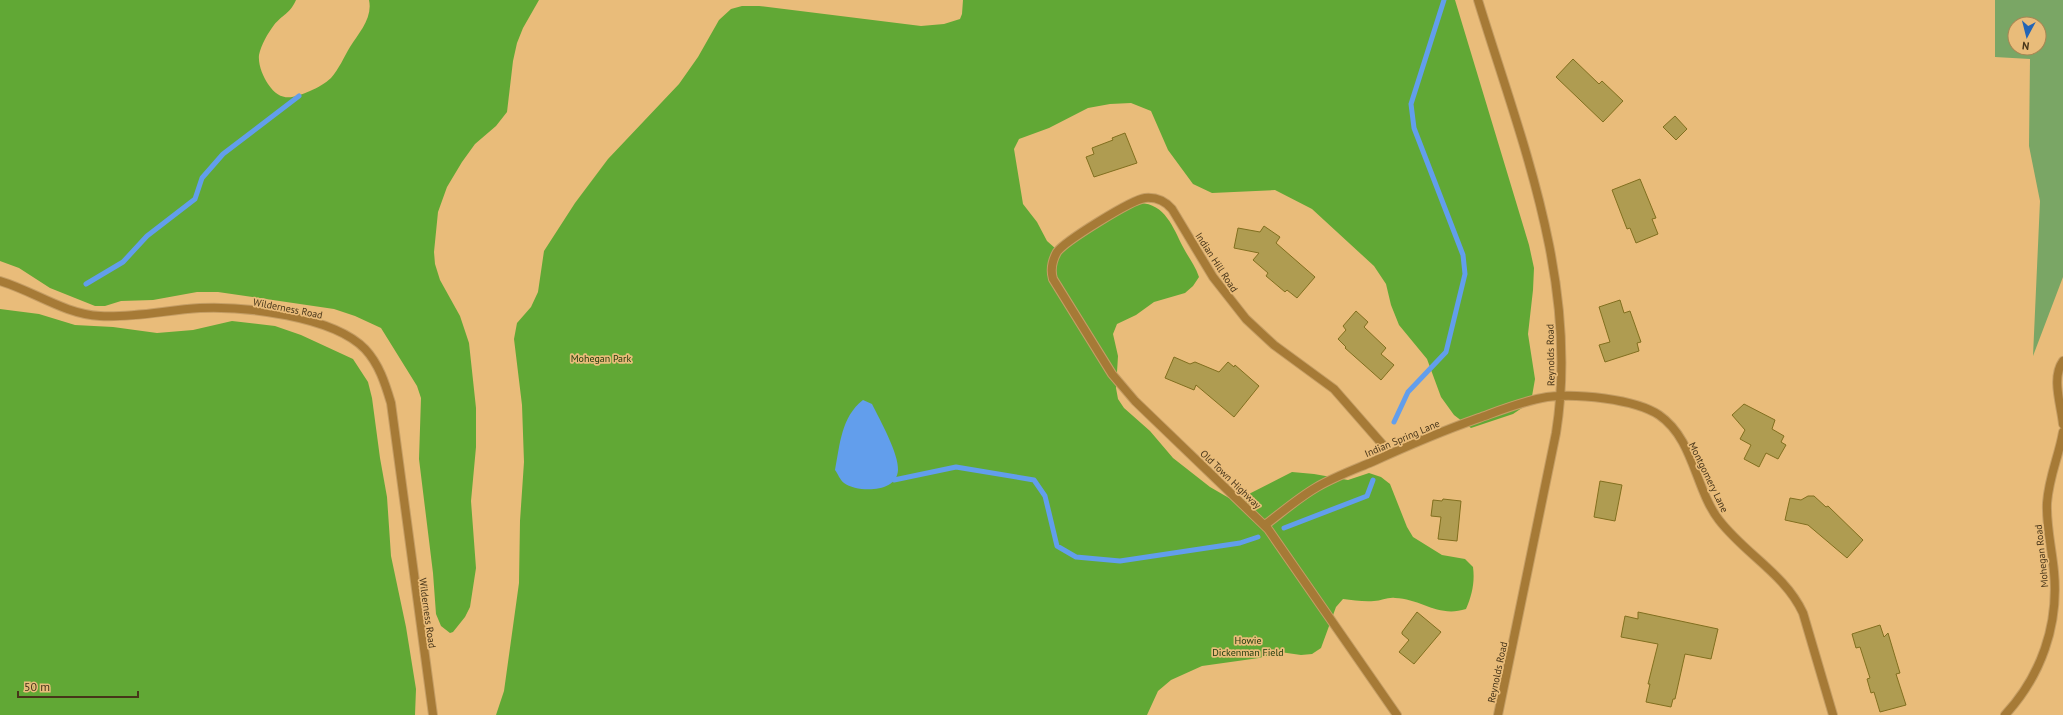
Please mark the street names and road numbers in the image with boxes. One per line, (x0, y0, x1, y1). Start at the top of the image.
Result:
street label: Indian Hill Road (1192, 230, 1241, 295)
street label: Wilderness Road (252, 295, 324, 322)
street label: Reynolds Road (1543, 324, 1558, 386)
street label: Indian Spring Lane (1363, 417, 1442, 460)
street label: Montgomery Lane (1686, 440, 1731, 515)
street label: Old Town Highway (1197, 447, 1264, 512)
street label: Mohegan Road (2032, 524, 2051, 588)
street label: Wilderness Road (416, 577, 439, 649)
street label: Reynolds Road (1485, 640, 1510, 704)

